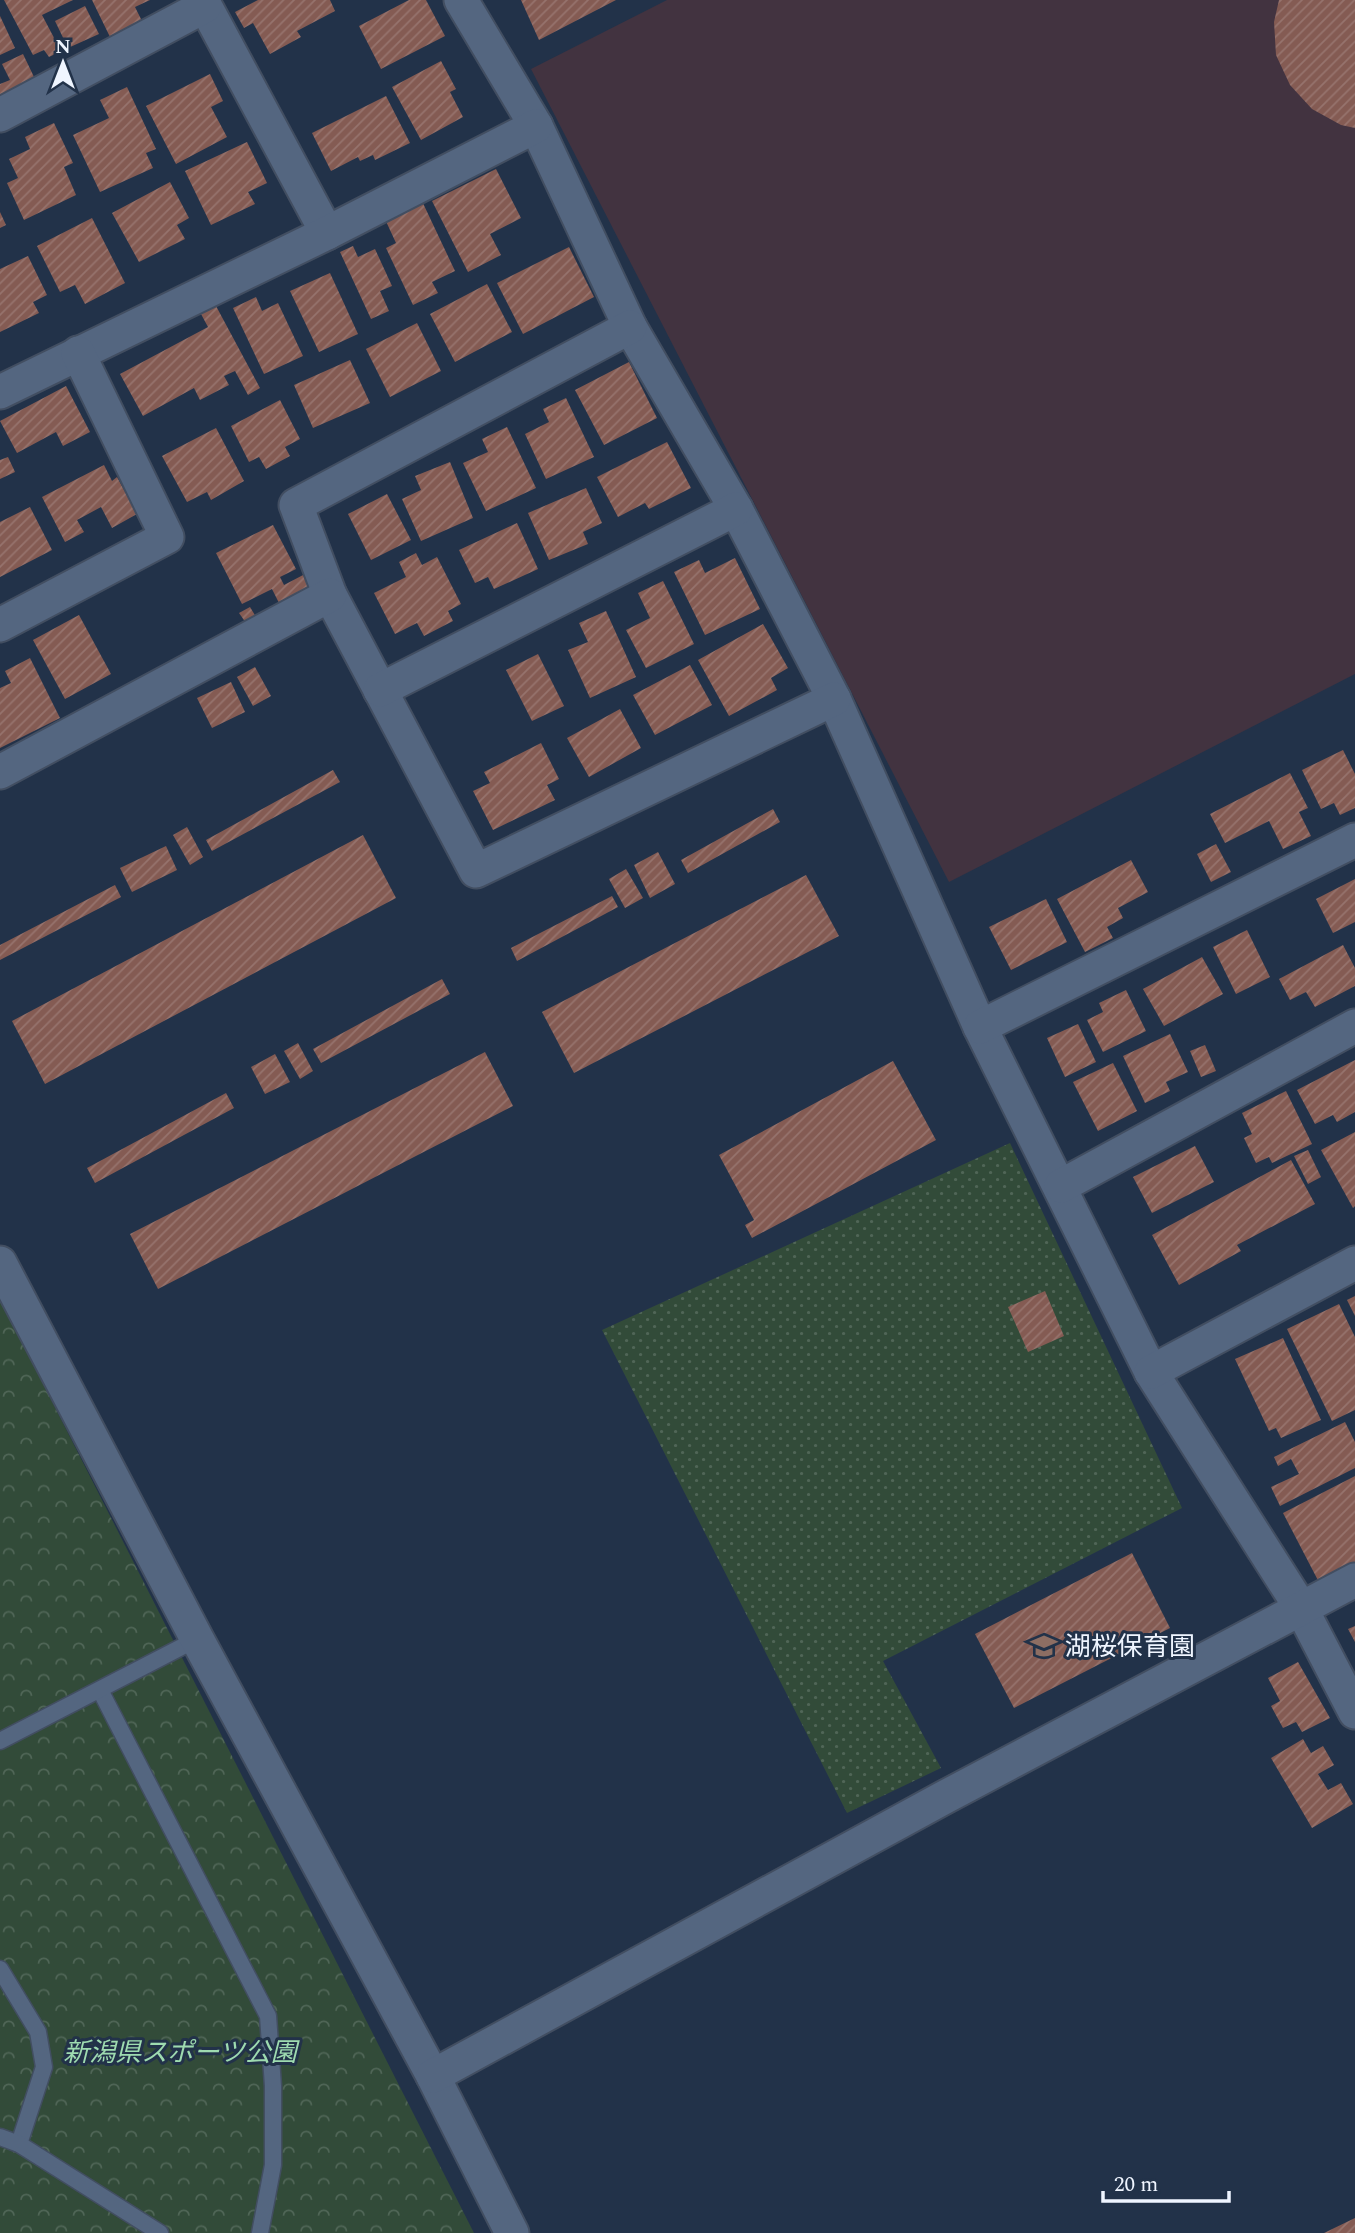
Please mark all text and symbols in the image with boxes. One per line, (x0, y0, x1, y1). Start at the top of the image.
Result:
north arrow (28, 28, 98, 98)
text: N (55, 33, 71, 62)
place label: 湖桜保育園 (1065, 1627, 1195, 1667)
school or university icon: 湖桜保育園 (1029, 1631, 1059, 1661)
park label: 新潟県スポーツ公園 (63, 2033, 301, 2073)
scale bar (1103, 2160, 1229, 2204)
text: 20 m (1114, 2169, 1158, 2201)

